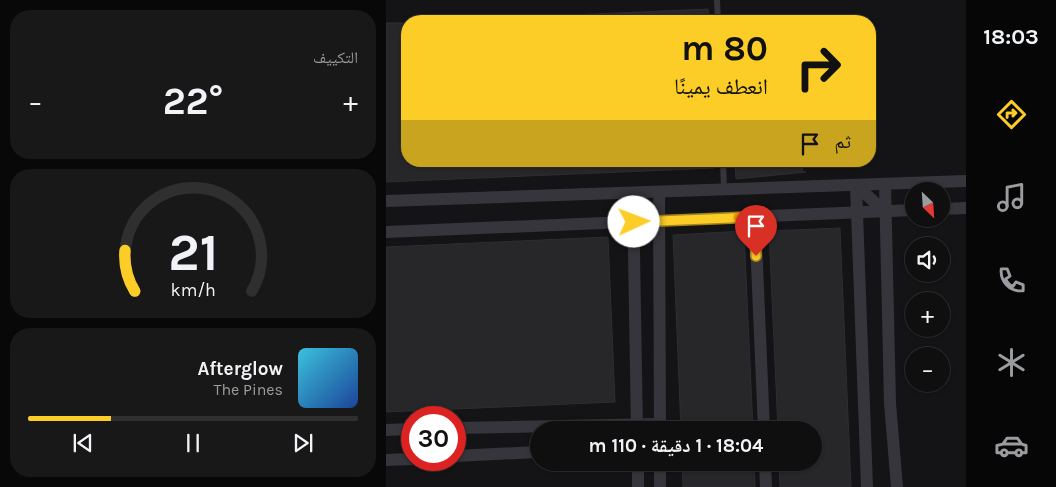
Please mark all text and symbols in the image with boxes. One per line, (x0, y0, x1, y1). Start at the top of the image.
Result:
text: 18:03 (983, 24, 1039, 50)
text: 80 m (681, 28, 768, 69)
icon: right (786, 35, 851, 100)
text: التكييف (313, 48, 358, 67)
text: انعطف يمينًا (674, 74, 768, 100)
text: 22° (163, 79, 223, 124)
text: − (28, 85, 43, 118)
text: + (343, 85, 358, 118)
icon: directions (994, 97, 1029, 132)
icon: arrive (796, 130, 824, 158)
text: ثم (834, 131, 851, 153)
icon: music (994, 180, 1029, 215)
north arrow (905, 182, 950, 228)
map controls (905, 182, 950, 392)
position arrow (607, 195, 659, 247)
pin (735, 205, 777, 256)
icon: arrive (742, 212, 770, 240)
text: 21 (168, 222, 218, 283)
button: sound (905, 237, 950, 282)
icon: phone (994, 263, 1029, 298)
text: km/h (170, 280, 216, 301)
button: + (905, 292, 950, 337)
icon: climate (994, 345, 1029, 380)
button: − (905, 347, 950, 392)
text: Afterglow (197, 358, 283, 380)
text: The Pines (213, 380, 283, 399)
speed limit sign: 30 (401, 406, 466, 471)
icon: car (994, 428, 1029, 463)
icon: previous (69, 429, 97, 457)
icon: pause (179, 429, 207, 457)
icon: next (289, 429, 317, 457)
text: 18:04 · 1 دقيقة · 110 m (589, 435, 763, 457)

